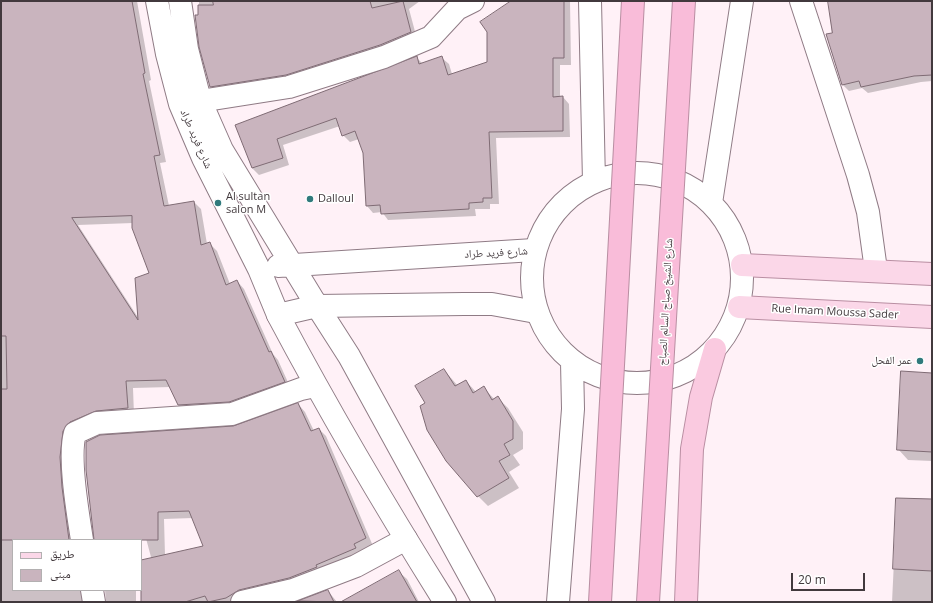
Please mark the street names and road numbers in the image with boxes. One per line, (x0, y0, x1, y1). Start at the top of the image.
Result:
street label: شارع فريد طراد (177, 107, 215, 171)
street label: شارع الشيخ صباح السالم الصباح (656, 238, 676, 366)
street label: شارع فريد طراد (464, 245, 528, 261)
street label: Rue Imam Moussa Sader (771, 302, 899, 322)

